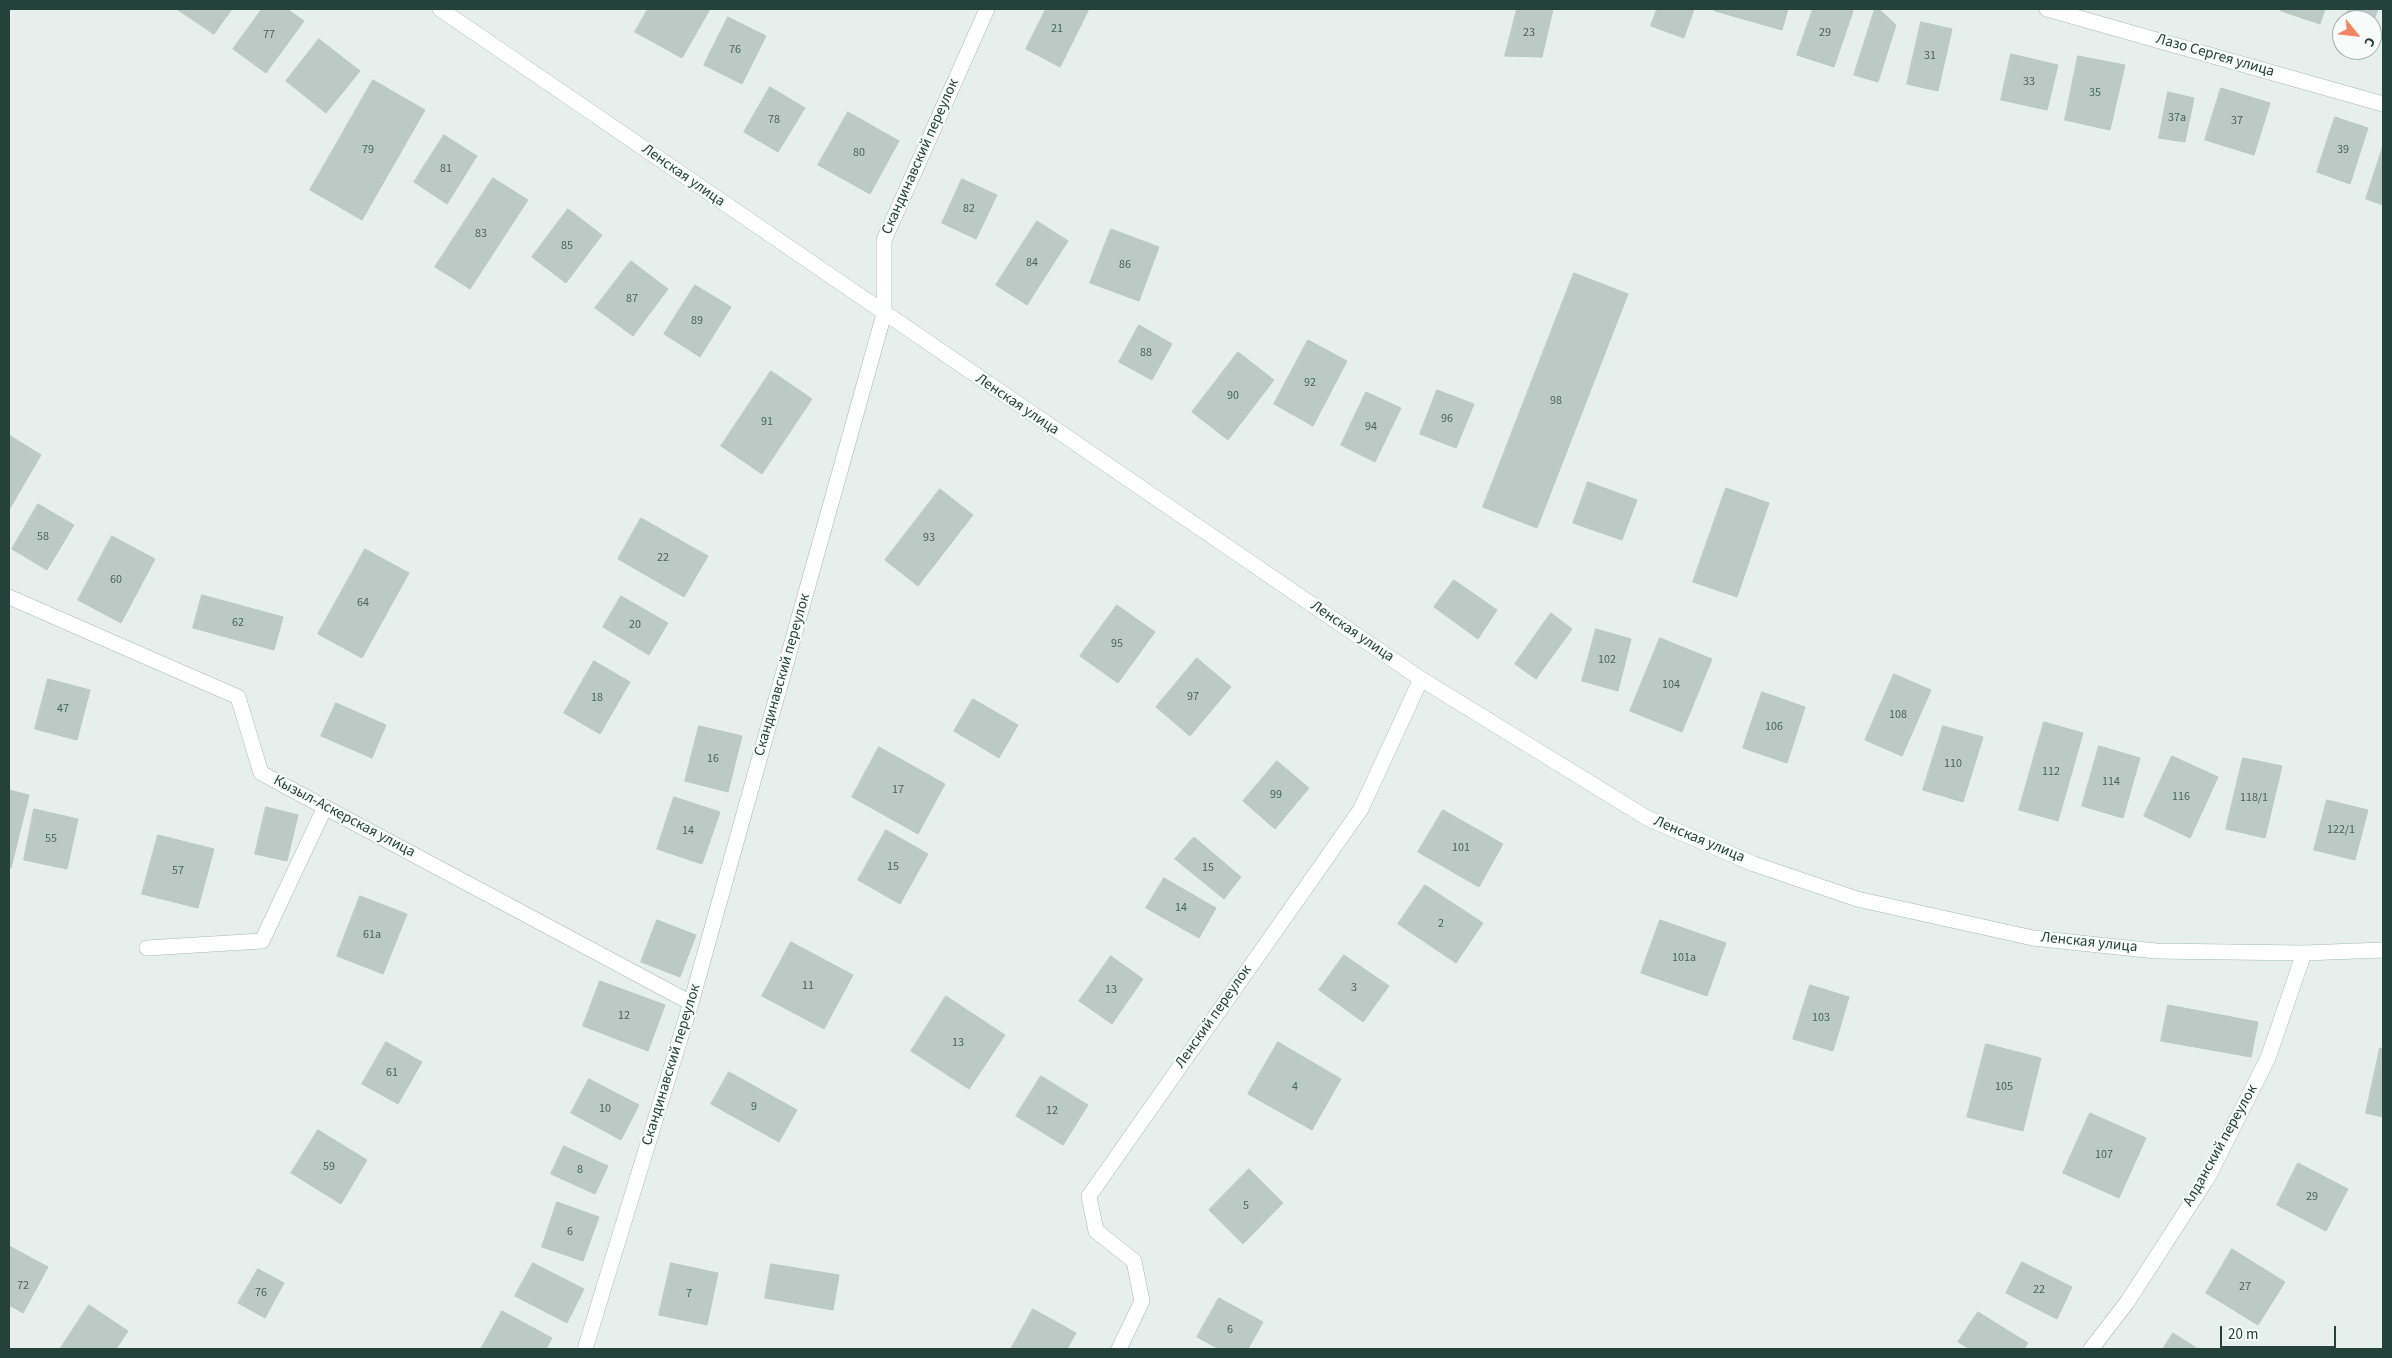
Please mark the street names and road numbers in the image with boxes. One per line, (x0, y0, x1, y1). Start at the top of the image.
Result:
street label: Лазо Сергея улица (2154, 30, 2276, 82)
street label: Скандинавский переулок (879, 77, 963, 237)
street label: Ленская улица (638, 141, 728, 211)
street label: Ленская улица (972, 370, 1062, 440)
street label: Скандинавский переулок (751, 592, 815, 758)
street label: Ленская улица (1307, 597, 1397, 667)
street label: Кызыл-Аскерская улица (270, 772, 418, 862)
street label: Ленская улица (1651, 813, 1747, 867)
street label: Ленская улица (2040, 929, 2138, 957)
street label: Ленский переулок (1172, 962, 1256, 1072)
street label: Скандинавский переулок (639, 982, 705, 1148)
street label: Алданский переулок (2180, 1082, 2262, 1210)

